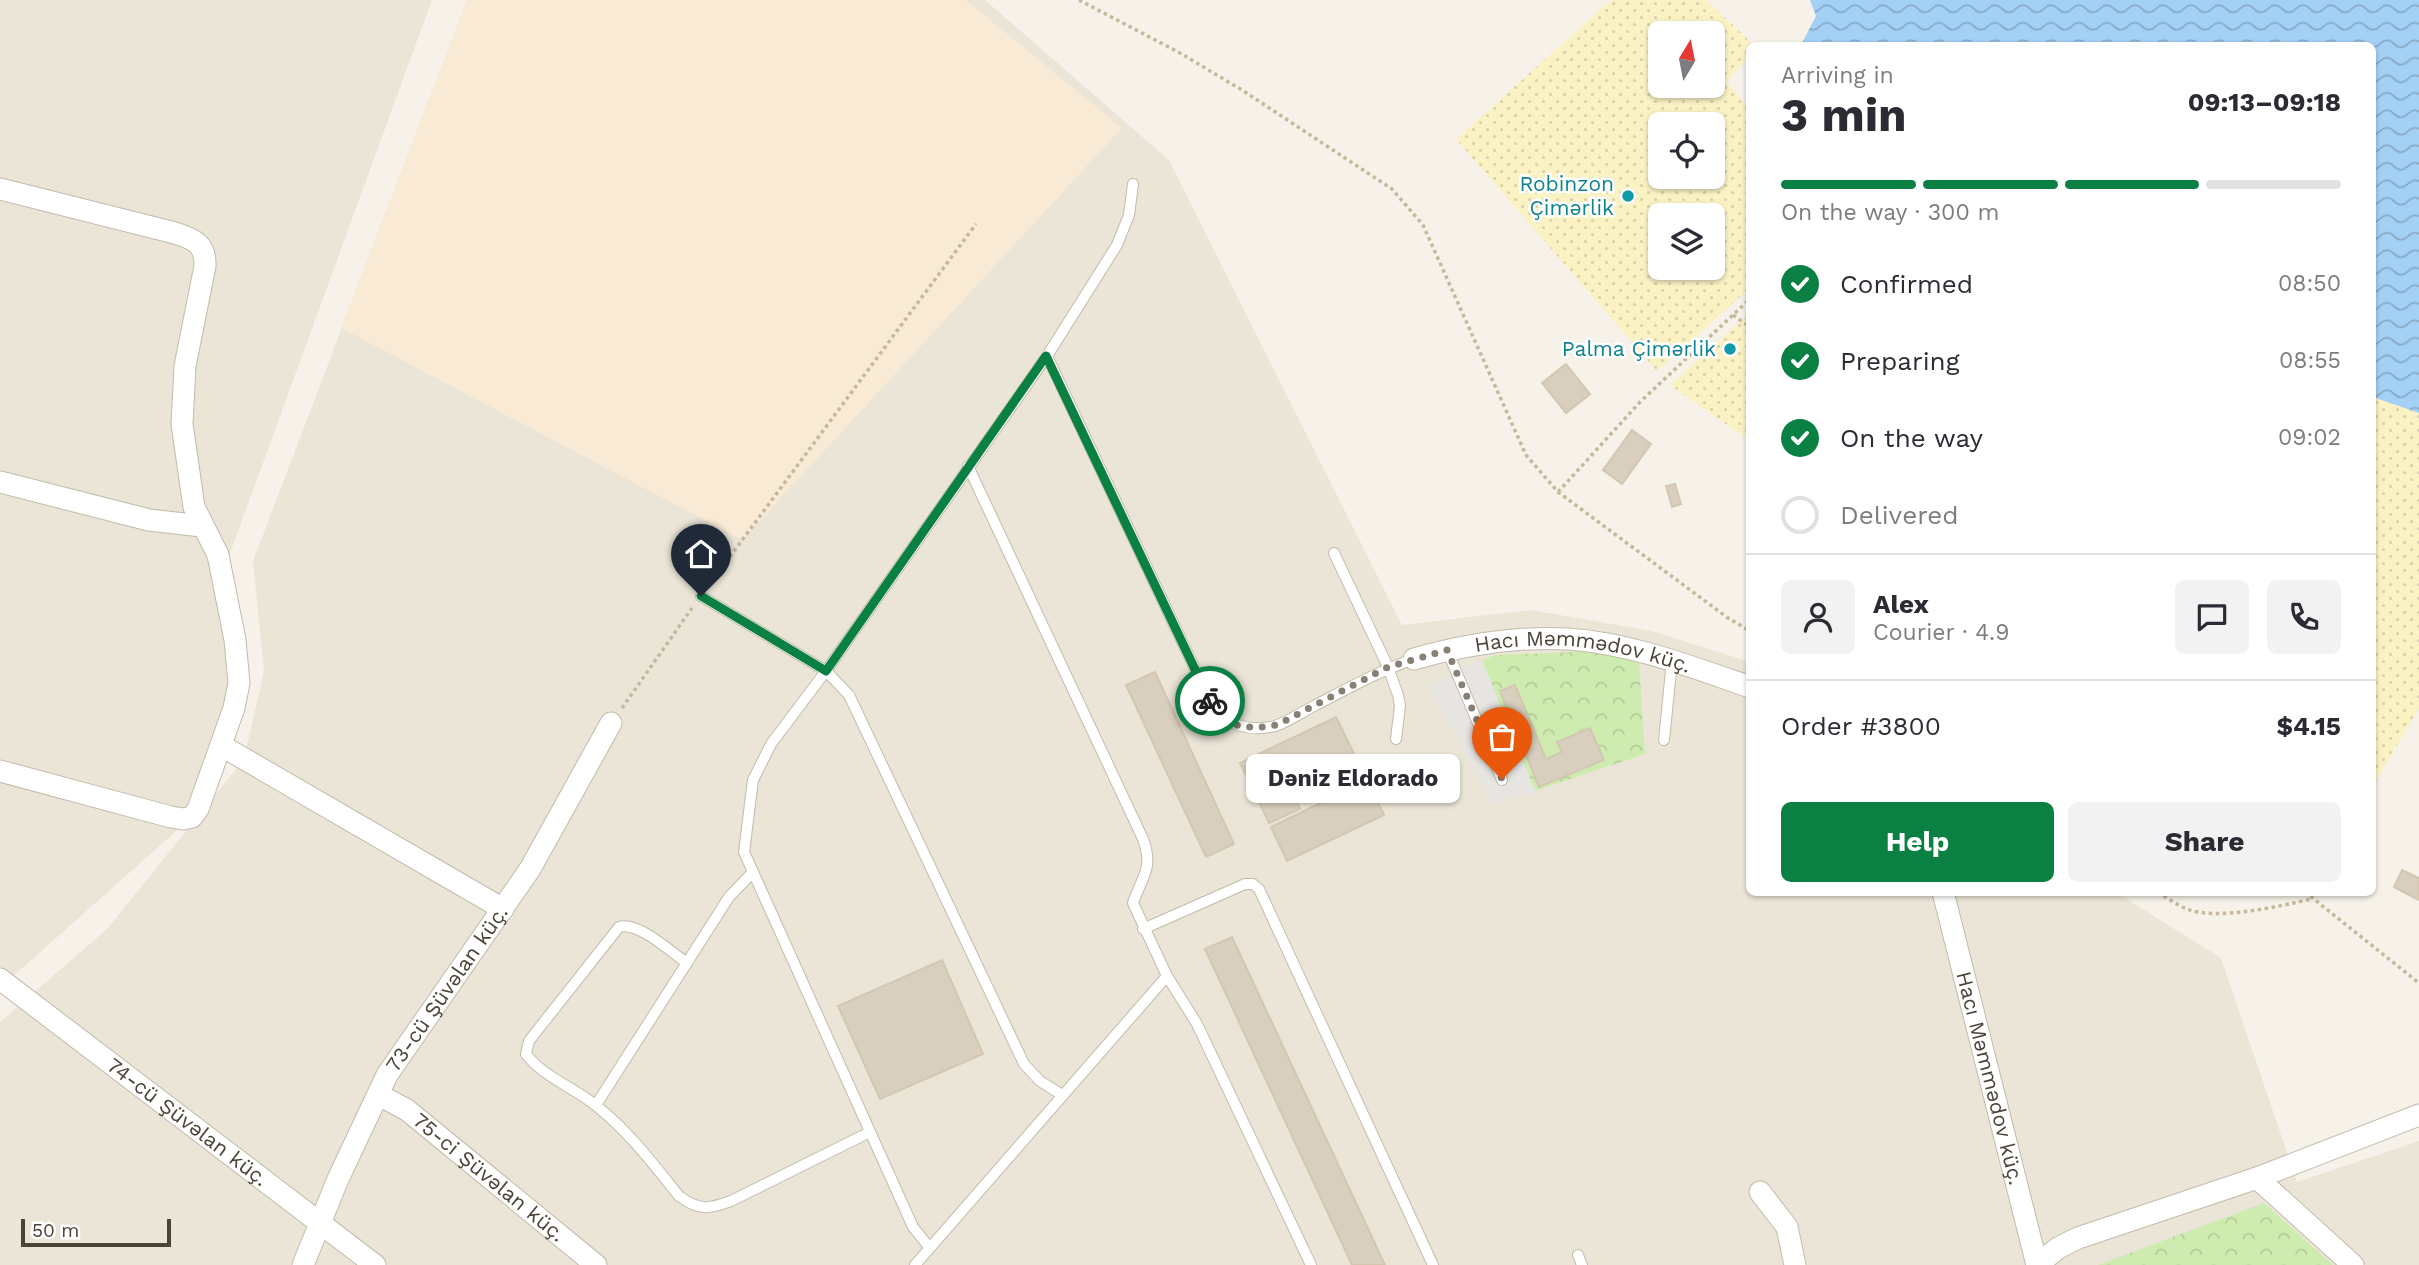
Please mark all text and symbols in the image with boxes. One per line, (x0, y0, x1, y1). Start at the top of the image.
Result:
north arrow (1648, 21, 1726, 98)
map controls (1648, 21, 1725, 280)
text: Arriving in (1781, 62, 1894, 89)
text: 09:13–09:18 (2188, 87, 2341, 117)
text: 3 min (1781, 88, 1907, 142)
button: locate (1648, 112, 1725, 189)
place label: Robinzon Çimərlik (1519, 171, 1614, 220)
marker: Robinzon Çimərlik (1620, 188, 1636, 204)
text: On the way · 300 m (1781, 199, 1999, 226)
button: layers (1648, 203, 1725, 280)
icon: check (1781, 265, 1819, 303)
text: Confirmed (1840, 269, 1973, 299)
text: 08:50 (2278, 270, 2341, 297)
place label: Palma Çimərlik (1562, 336, 1716, 361)
marker: Palma Çimərlik (1722, 341, 1738, 357)
icon: check (1781, 342, 1819, 380)
text: Preparing (1840, 346, 1960, 376)
text: 08:55 (2279, 347, 2341, 374)
icon: check (1781, 419, 1819, 457)
text: On the way (1840, 423, 1983, 453)
text: 09:02 (2278, 424, 2341, 451)
text: Delivered (1840, 500, 1959, 530)
pin (671, 524, 731, 596)
icon: home (682, 535, 720, 573)
button: person (1781, 580, 1855, 654)
button: chat (2175, 580, 2249, 654)
button: phone (2267, 580, 2341, 654)
text: Alex (1873, 589, 1929, 619)
text: Courier · 4.9 (1873, 619, 2009, 646)
street label: Hacı Məmmədov küç. (1473, 625, 1694, 678)
courier (1175, 666, 1245, 736)
icon: bike (1191, 682, 1229, 720)
pin (1472, 707, 1532, 779)
text: Order #3800 (1781, 711, 1941, 741)
text: $4.15 (2276, 711, 2341, 741)
icon: bag (1483, 718, 1521, 756)
callout: Dəniz Eldorado (1246, 754, 1460, 804)
text: Dəniz Eldorado (1268, 765, 1438, 792)
button: Help (1781, 802, 2054, 882)
button: Share (2068, 802, 2341, 882)
street label: 73-cü Şüvəlan küç. (380, 900, 513, 1076)
street label: Hacı Məmmədov küç. (1951, 969, 2029, 1187)
street label: 74-cü Şüvəlan küç. (102, 1052, 273, 1191)
street label: 75-ci Şüvəlan küç. (408, 1107, 571, 1247)
scale bar (21, 1216, 172, 1248)
text: 50 m (32, 1219, 79, 1242)

